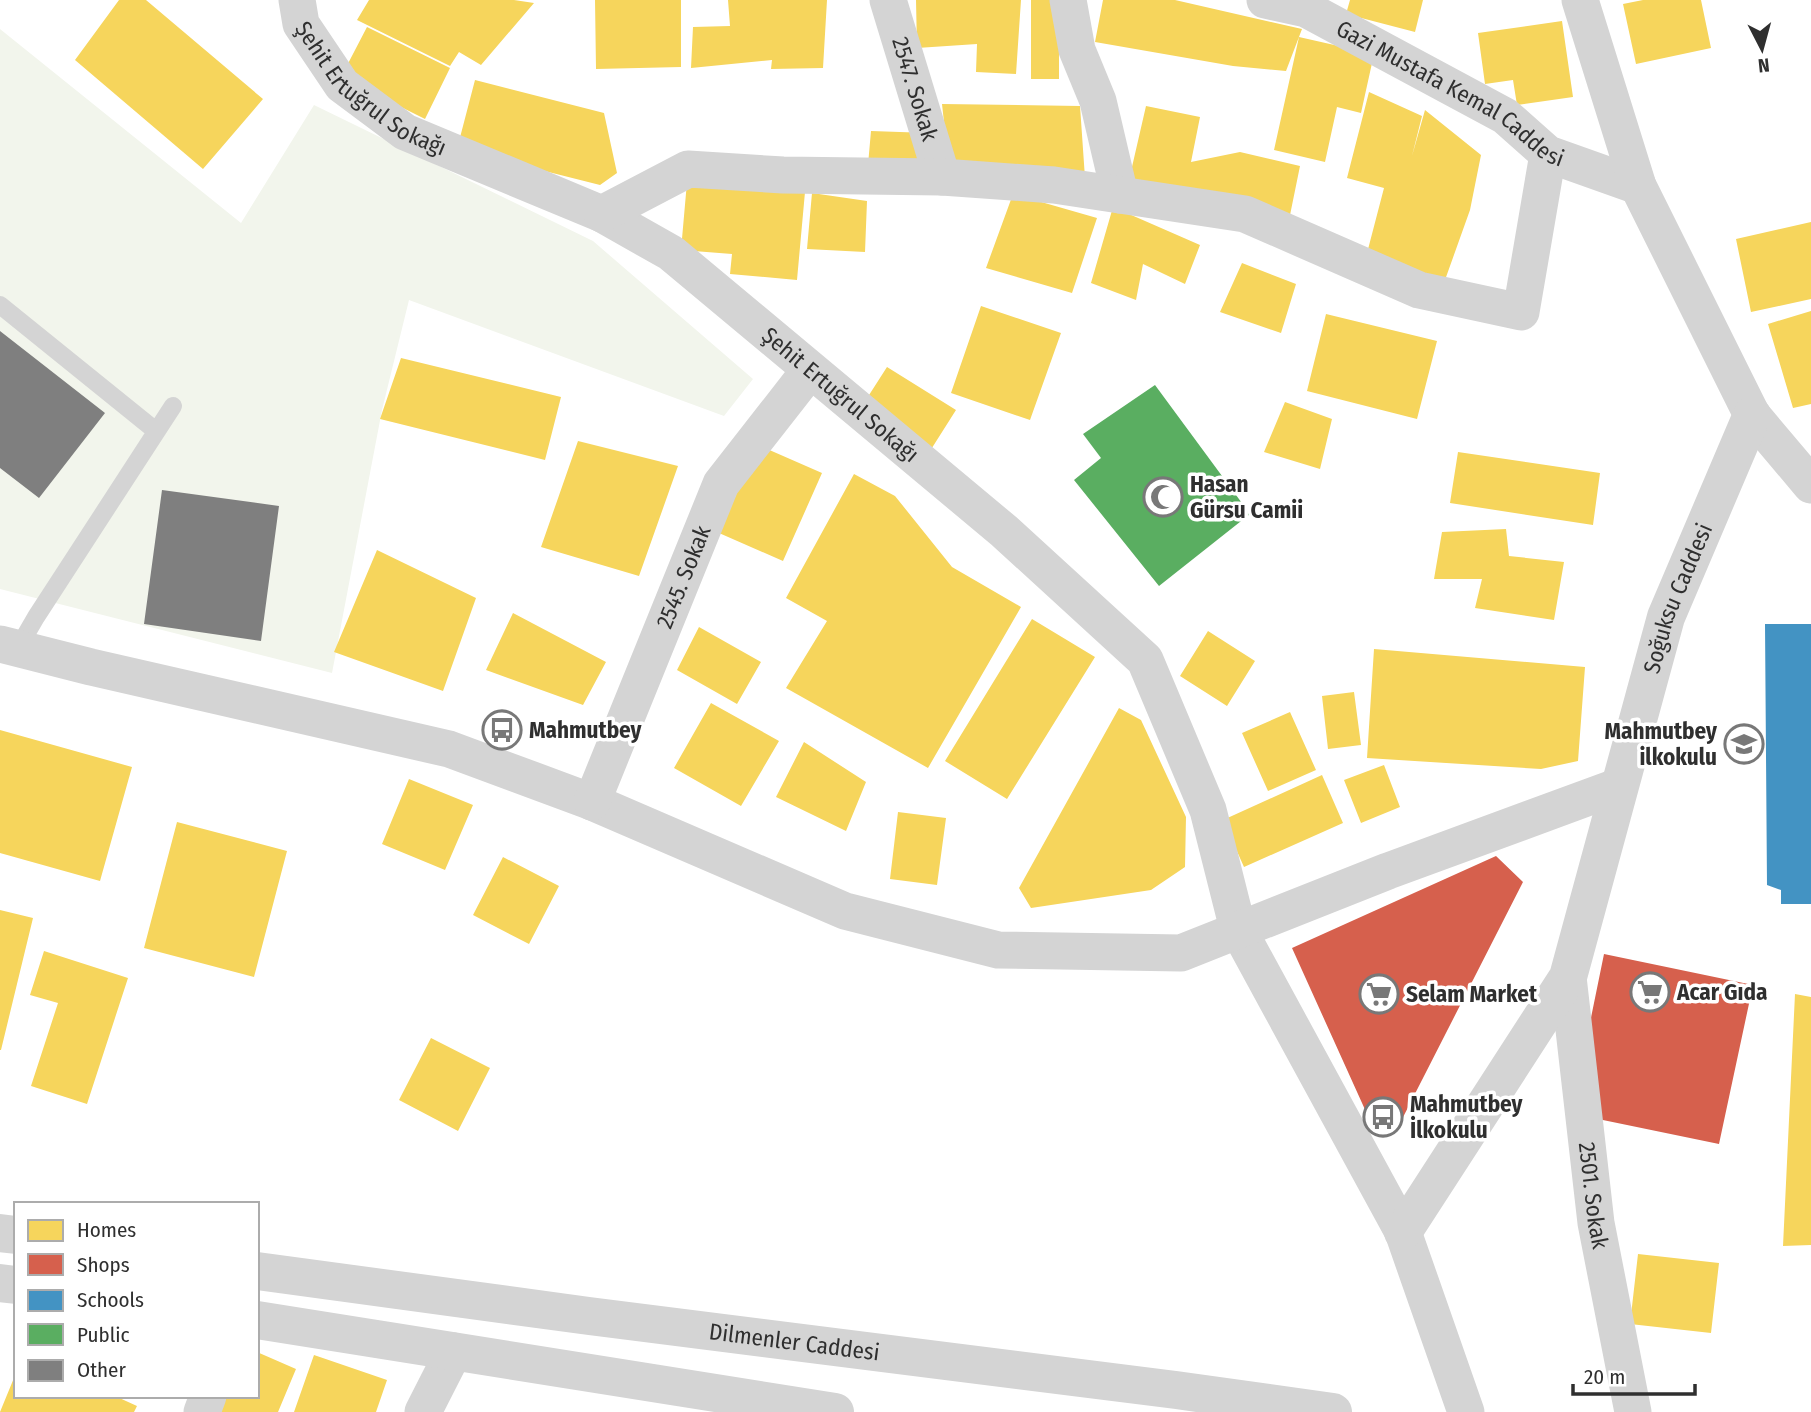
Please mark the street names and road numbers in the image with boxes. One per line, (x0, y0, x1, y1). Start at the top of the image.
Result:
street label: Gazi Mustafa Kemal Caddesi (1332, 14, 1568, 173)
street label: Şehit Ertuğrul Sokağı (289, 16, 450, 162)
street label: 2547. Sokak (886, 34, 944, 144)
street label: Şehit Ertuğrul Sokağı (756, 321, 925, 468)
street label: Soğuksu Caddesi (1637, 519, 1718, 677)
street label: 2545. Sokak (650, 521, 717, 632)
street label: 2501. Sokak (1573, 1141, 1615, 1252)
street label: Dilmenler Caddesi (707, 1317, 881, 1367)

